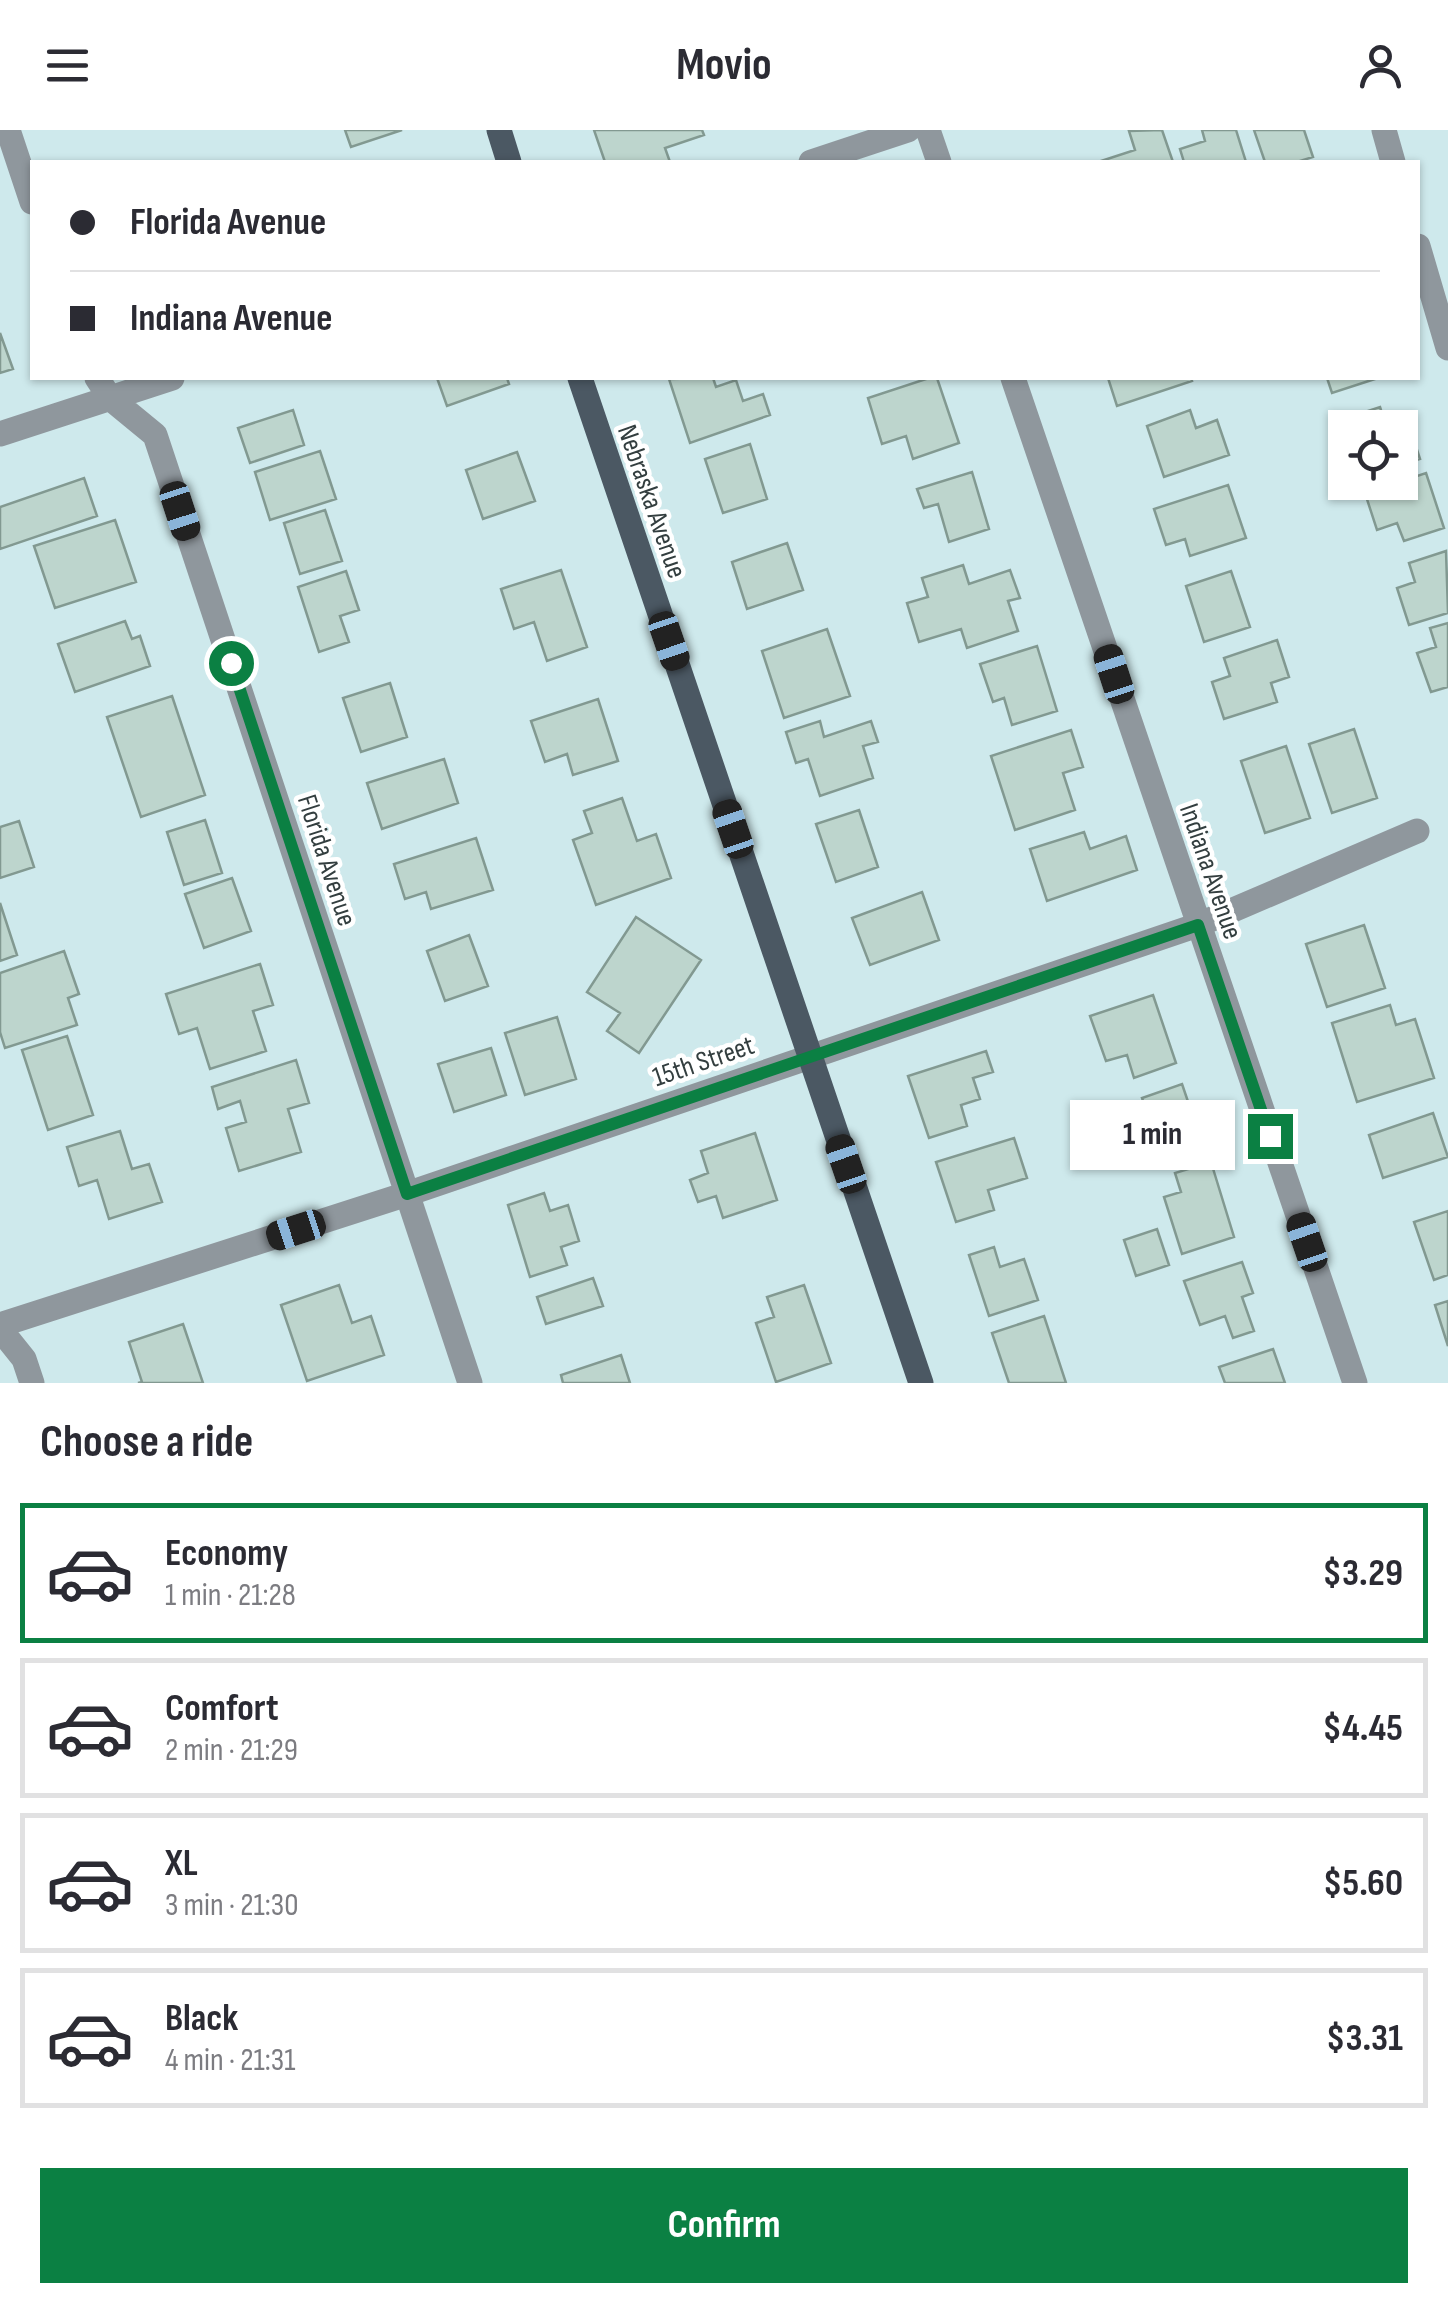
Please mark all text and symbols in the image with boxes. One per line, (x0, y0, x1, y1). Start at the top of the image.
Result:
icon: menu (40, 38, 95, 93)
text: Movio (676, 38, 772, 93)
icon: person (1353, 38, 1408, 93)
text: Florida Avenue (130, 200, 326, 245)
text: Indiana Avenue (130, 296, 332, 341)
map controls (1328, 410, 1418, 500)
button: locate (1328, 410, 1418, 500)
street label: Nebraska Avenue (610, 420, 693, 582)
car (156, 478, 204, 544)
car (645, 608, 693, 674)
route start (209, 641, 254, 686)
car (1090, 641, 1138, 707)
street label: Florida Avenue (290, 791, 363, 930)
car (709, 796, 757, 862)
street label: Indiana Avenue (1172, 799, 1249, 944)
street label: 15th Street (648, 1029, 759, 1094)
callout: 1 min (1070, 1101, 1235, 1171)
route end (1248, 1114, 1293, 1159)
text: 1 min (1123, 1115, 1182, 1154)
car (822, 1131, 870, 1197)
car (263, 1206, 329, 1254)
car (1283, 1209, 1331, 1275)
text: Choose a ride (40, 1415, 253, 1470)
icon: car (45, 1528, 135, 1618)
text: Economy (165, 1531, 288, 1576)
text: $3.29 (1322, 1551, 1403, 1596)
text: 1 min · 21:28 (165, 1576, 296, 1615)
icon: car (45, 1683, 135, 1773)
text: Comfort (165, 1686, 279, 1731)
text: $4.45 (1323, 1706, 1403, 1751)
text: 2 min · 21:29 (165, 1731, 298, 1770)
icon: car (45, 1838, 135, 1928)
text: XL (165, 1841, 198, 1886)
text: $5.60 (1323, 1861, 1403, 1906)
text: 3 min · 21:30 (165, 1886, 298, 1925)
icon: car (45, 1993, 135, 2083)
text: Black (165, 1996, 238, 2041)
text: $3.31 (1326, 2016, 1403, 2061)
text: 4 min · 21:31 (165, 2041, 295, 2080)
button: Confirm (40, 2168, 1408, 2283)

